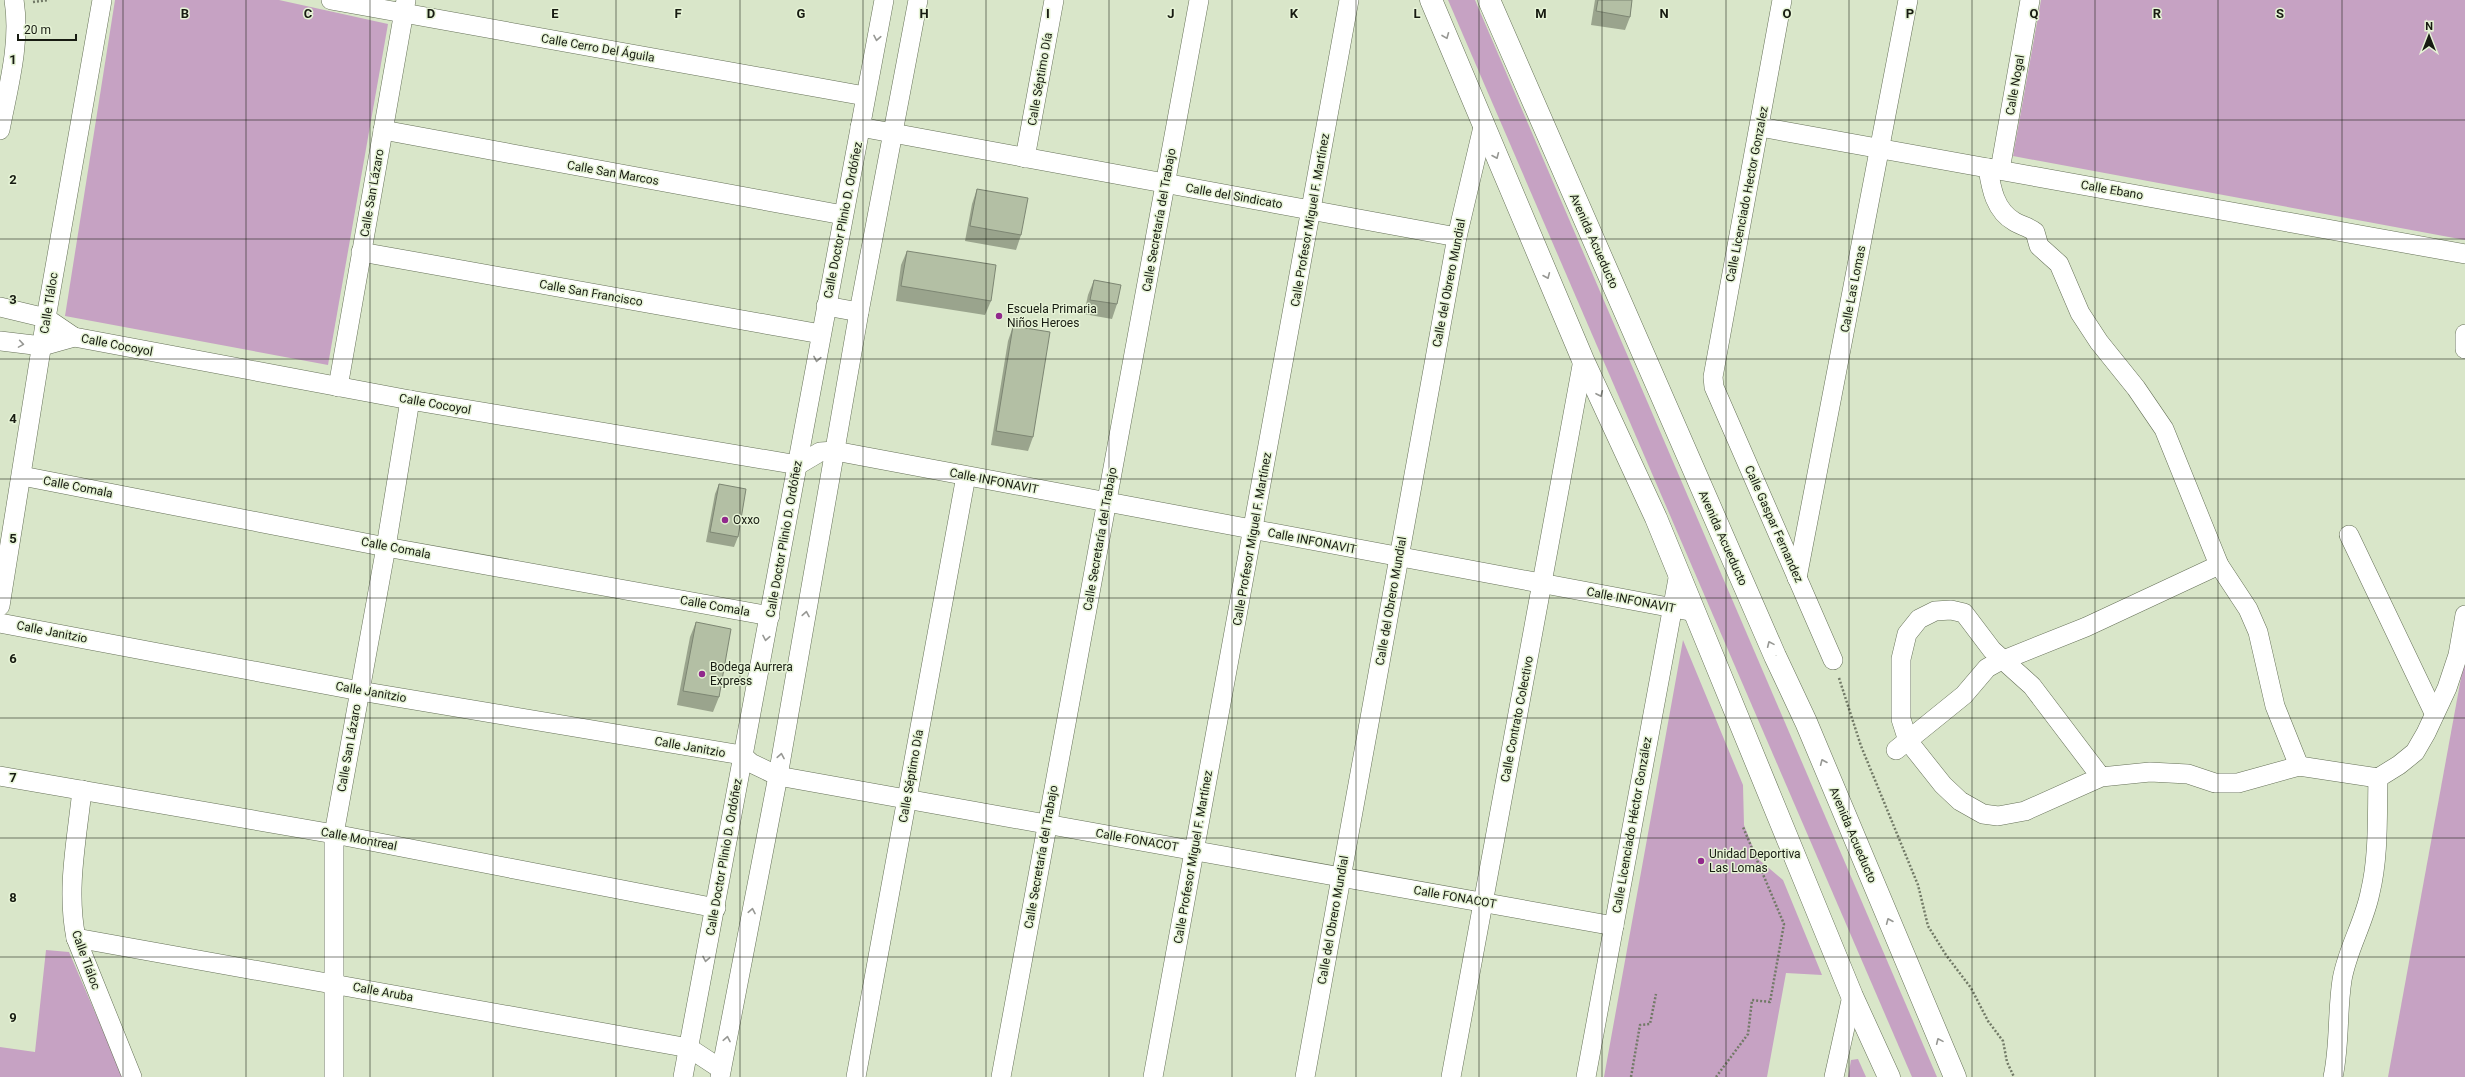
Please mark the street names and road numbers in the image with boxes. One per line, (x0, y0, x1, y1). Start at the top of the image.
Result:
street label: Calle Cerro Del Águila (540, 30, 656, 65)
street label: Calle Séptimo Día (1025, 31, 1055, 127)
street label: Calle Nogal (2003, 54, 2027, 116)
street label: Calle Licenciado Hector Gonzalez (1723, 105, 1771, 283)
street label: Calle Profesor Miguel F. Martínez (1288, 132, 1332, 308)
street label: Calle Doctor Plinio D. Ordóñez (821, 141, 865, 299)
street label: Calle Secretaría del Trabajo (1139, 147, 1179, 293)
street label: Calle San Lázaro (357, 148, 387, 238)
street label: Calle San Marcos (566, 158, 660, 188)
street label: Calle Ebano (2080, 178, 2144, 202)
street label: Calle del Sindicato (1184, 181, 1284, 211)
street label: Avenida Acueducto (1567, 191, 1621, 291)
street label: Calle del Obrero Mundial (1430, 218, 1468, 348)
street label: Calle Las Lomas (1838, 244, 1868, 334)
street label: Calle Tláloc (37, 271, 61, 335)
street label: Calle San Francisco (538, 277, 644, 309)
street label: Calle Cocoyol (80, 331, 154, 359)
street label: Calle Cocoyol (398, 391, 472, 417)
street label: Calle Profesor Miguel F. Martínez (1230, 451, 1274, 627)
street label: Calle Doctor Plinio D. Ordóñez (763, 459, 805, 619)
street label: Calle Gaspar Fernandez (1742, 463, 1806, 585)
street label: Calle INFONAVIT (948, 466, 1040, 496)
street label: Calle Secretaría del Trabajo (1080, 466, 1120, 612)
street label: Calle Comala (42, 473, 114, 501)
street label: Avenida Acueducto (1696, 488, 1750, 588)
street label: Calle INFONAVIT (1266, 526, 1358, 556)
street label: Calle Comala (360, 534, 432, 562)
street label: Calle del Obrero Mundial (1373, 536, 1409, 666)
street label: Calle INFONAVIT (1585, 585, 1677, 615)
street label: Calle Comala (679, 593, 751, 619)
street label: Calle Janitzio (15, 618, 89, 646)
street label: Calle Contrato Colectivo (1498, 655, 1536, 783)
street label: Calle Janitzio (334, 679, 408, 705)
street label: Calle San Lázaro (334, 703, 364, 793)
street label: Calle Séptimo Día (896, 728, 926, 824)
street label: Calle Janitzio (653, 734, 727, 760)
street label: Calle Licenciado Héctor González (1610, 736, 1654, 914)
street label: Calle Profesor Miguel F. Martínez (1171, 769, 1215, 945)
street label: Calle Doctor Plinio D. Ordóñez (703, 777, 745, 937)
street label: Calle Secretaría del Trabajo (1021, 784, 1061, 930)
street label: Avenida Acueducto (1826, 785, 1880, 885)
street label: Calle Montreal (320, 825, 398, 853)
street label: Calle FONACOT (1094, 826, 1180, 854)
street label: Calle del Obrero Mundial (1315, 855, 1351, 985)
street label: Calle FONACOT (1412, 883, 1498, 911)
street label: Calle Tláloc (69, 929, 103, 991)
street label: Calle Aruba (352, 980, 414, 1004)

